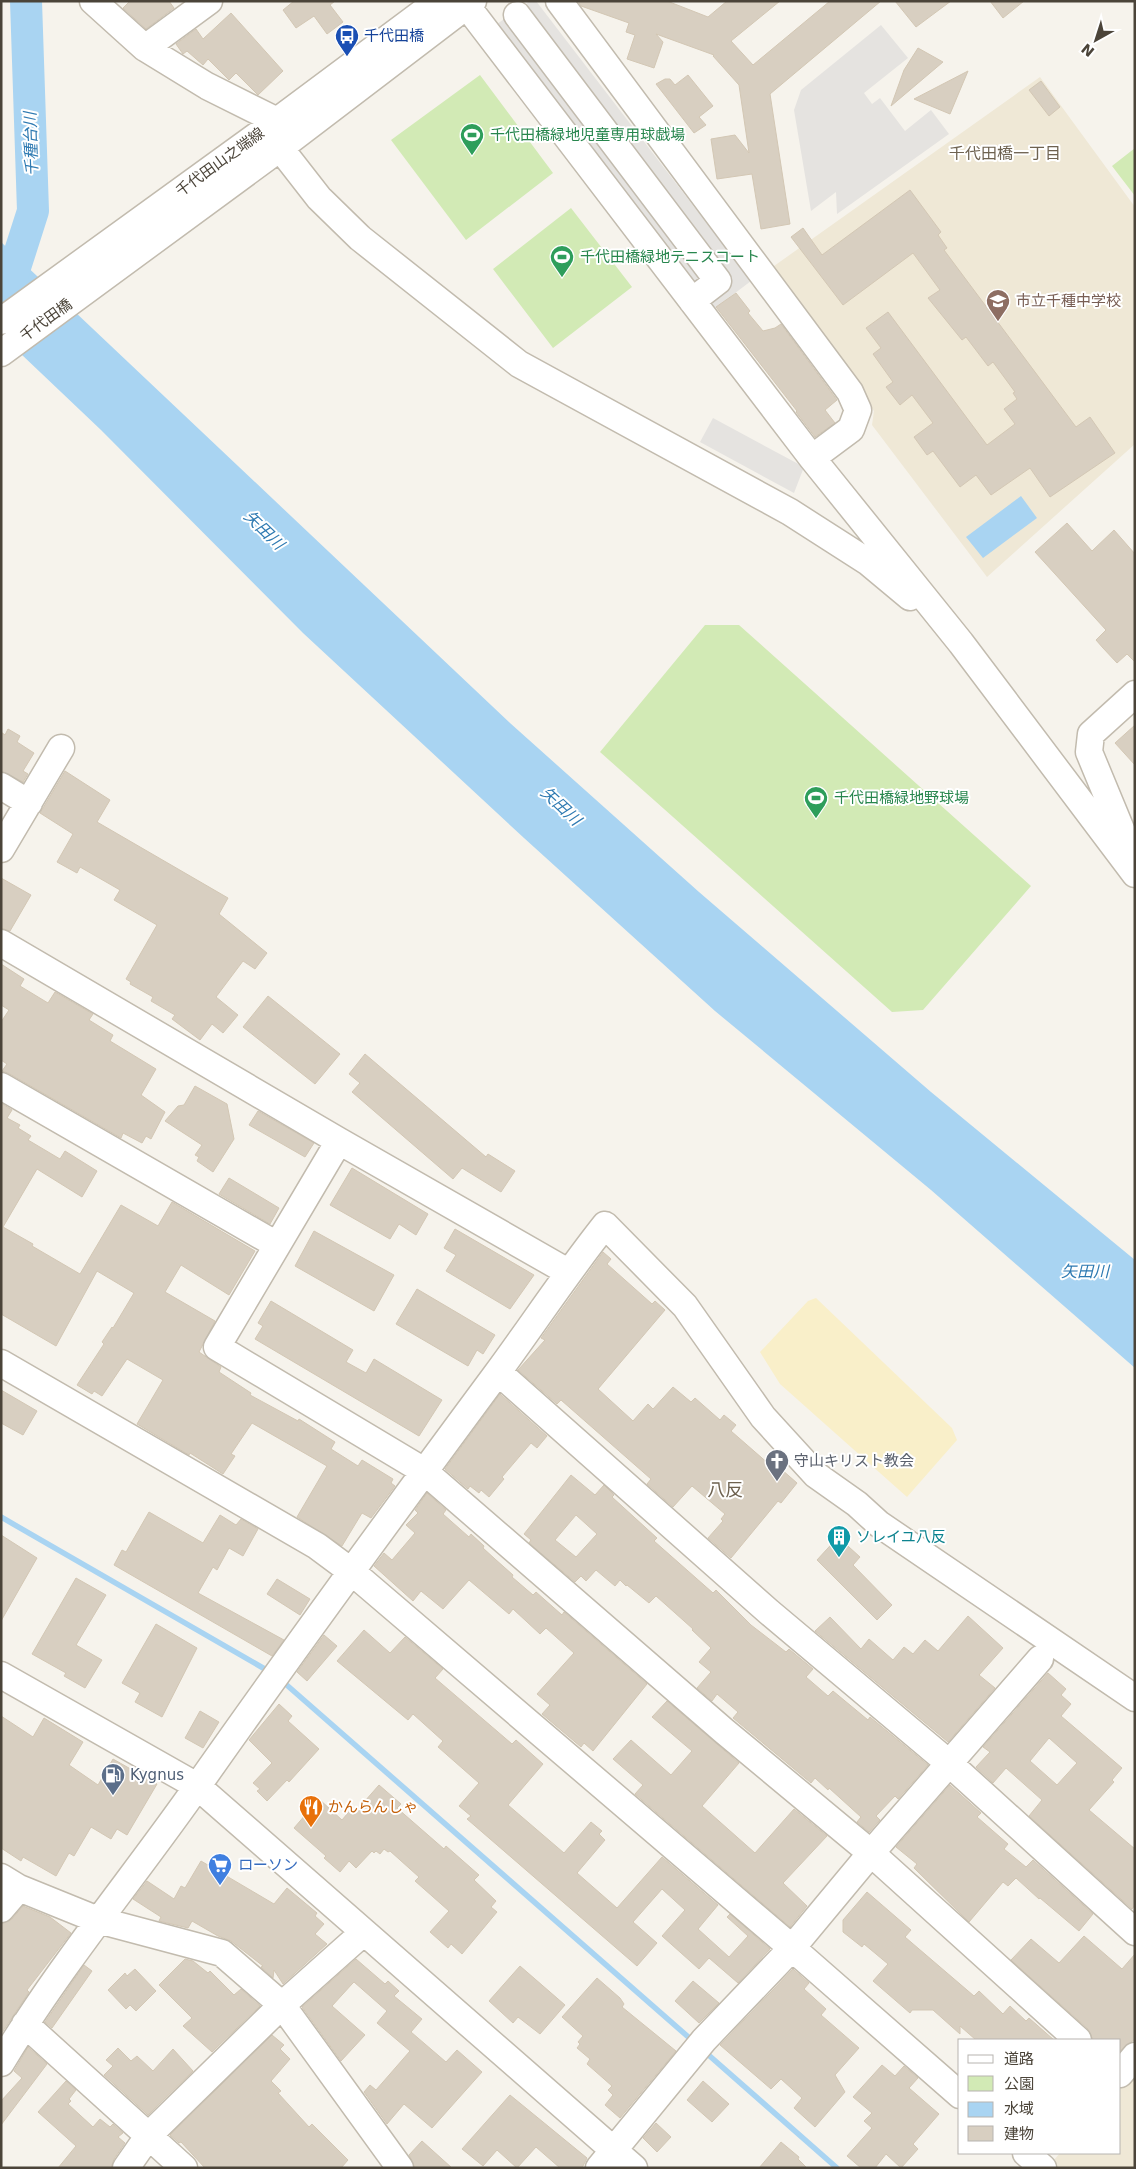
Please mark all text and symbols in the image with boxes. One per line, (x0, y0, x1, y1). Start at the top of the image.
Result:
north arrow (1071, 15, 1121, 65)
bus stop icon: 千代田橋 (334, 23, 360, 57)
place label: 千代田橋 (364, 27, 424, 45)
text: N (1078, 40, 1097, 60)
water label: 千種台川 (20, 110, 42, 176)
sports icon: 千代田橋緑地児童専用球戯場 (459, 122, 485, 156)
street label: 千代田山之端線 (172, 124, 268, 200)
place label: 千代田橋緑地児童専用球戯場 (490, 126, 685, 144)
district label: 千代田橋一丁目 (949, 144, 1061, 163)
sports icon: 千代田橋緑地テニスコート (549, 244, 575, 278)
place label: 千代田橋緑地テニスコート (580, 248, 760, 266)
school or university icon: 市立千種中学校 (985, 288, 1011, 322)
place label: 市立千種中学校 (1016, 292, 1121, 310)
street label: 千代田橋 (16, 295, 76, 345)
water label: 矢田川 (240, 506, 289, 555)
water label: 矢田川 (537, 783, 586, 831)
sports icon: 千代田橋緑地野球場 (803, 785, 829, 819)
place label: 千代田橋緑地野球場 (834, 789, 969, 807)
water label: 矢田川 (1061, 1262, 1111, 1281)
church icon: 守山キリスト教会 (764, 1448, 790, 1482)
place label: 守山キリスト教会 (794, 1452, 914, 1470)
district label: 八反 (707, 1479, 743, 1500)
building icon: ソレイユ八反 (826, 1524, 852, 1558)
place label: ソレイユ八反 (856, 1528, 946, 1546)
fuel station icon: Kygnus (100, 1762, 126, 1796)
place label: Kygnus (130, 1766, 184, 1784)
restaurant icon: かんらんしゃ (298, 1794, 324, 1828)
place label: かんらんしゃ (328, 1798, 418, 1816)
supermarket icon: ローソン (207, 1852, 233, 1886)
place label: ローソン (238, 1856, 298, 1874)
legend (958, 2039, 1121, 2154)
text: 道路 (1004, 2050, 1034, 2068)
text: 公園 (1004, 2075, 1034, 2093)
text: 水域 (1004, 2100, 1034, 2118)
text: 建物 (1004, 2125, 1034, 2143)

